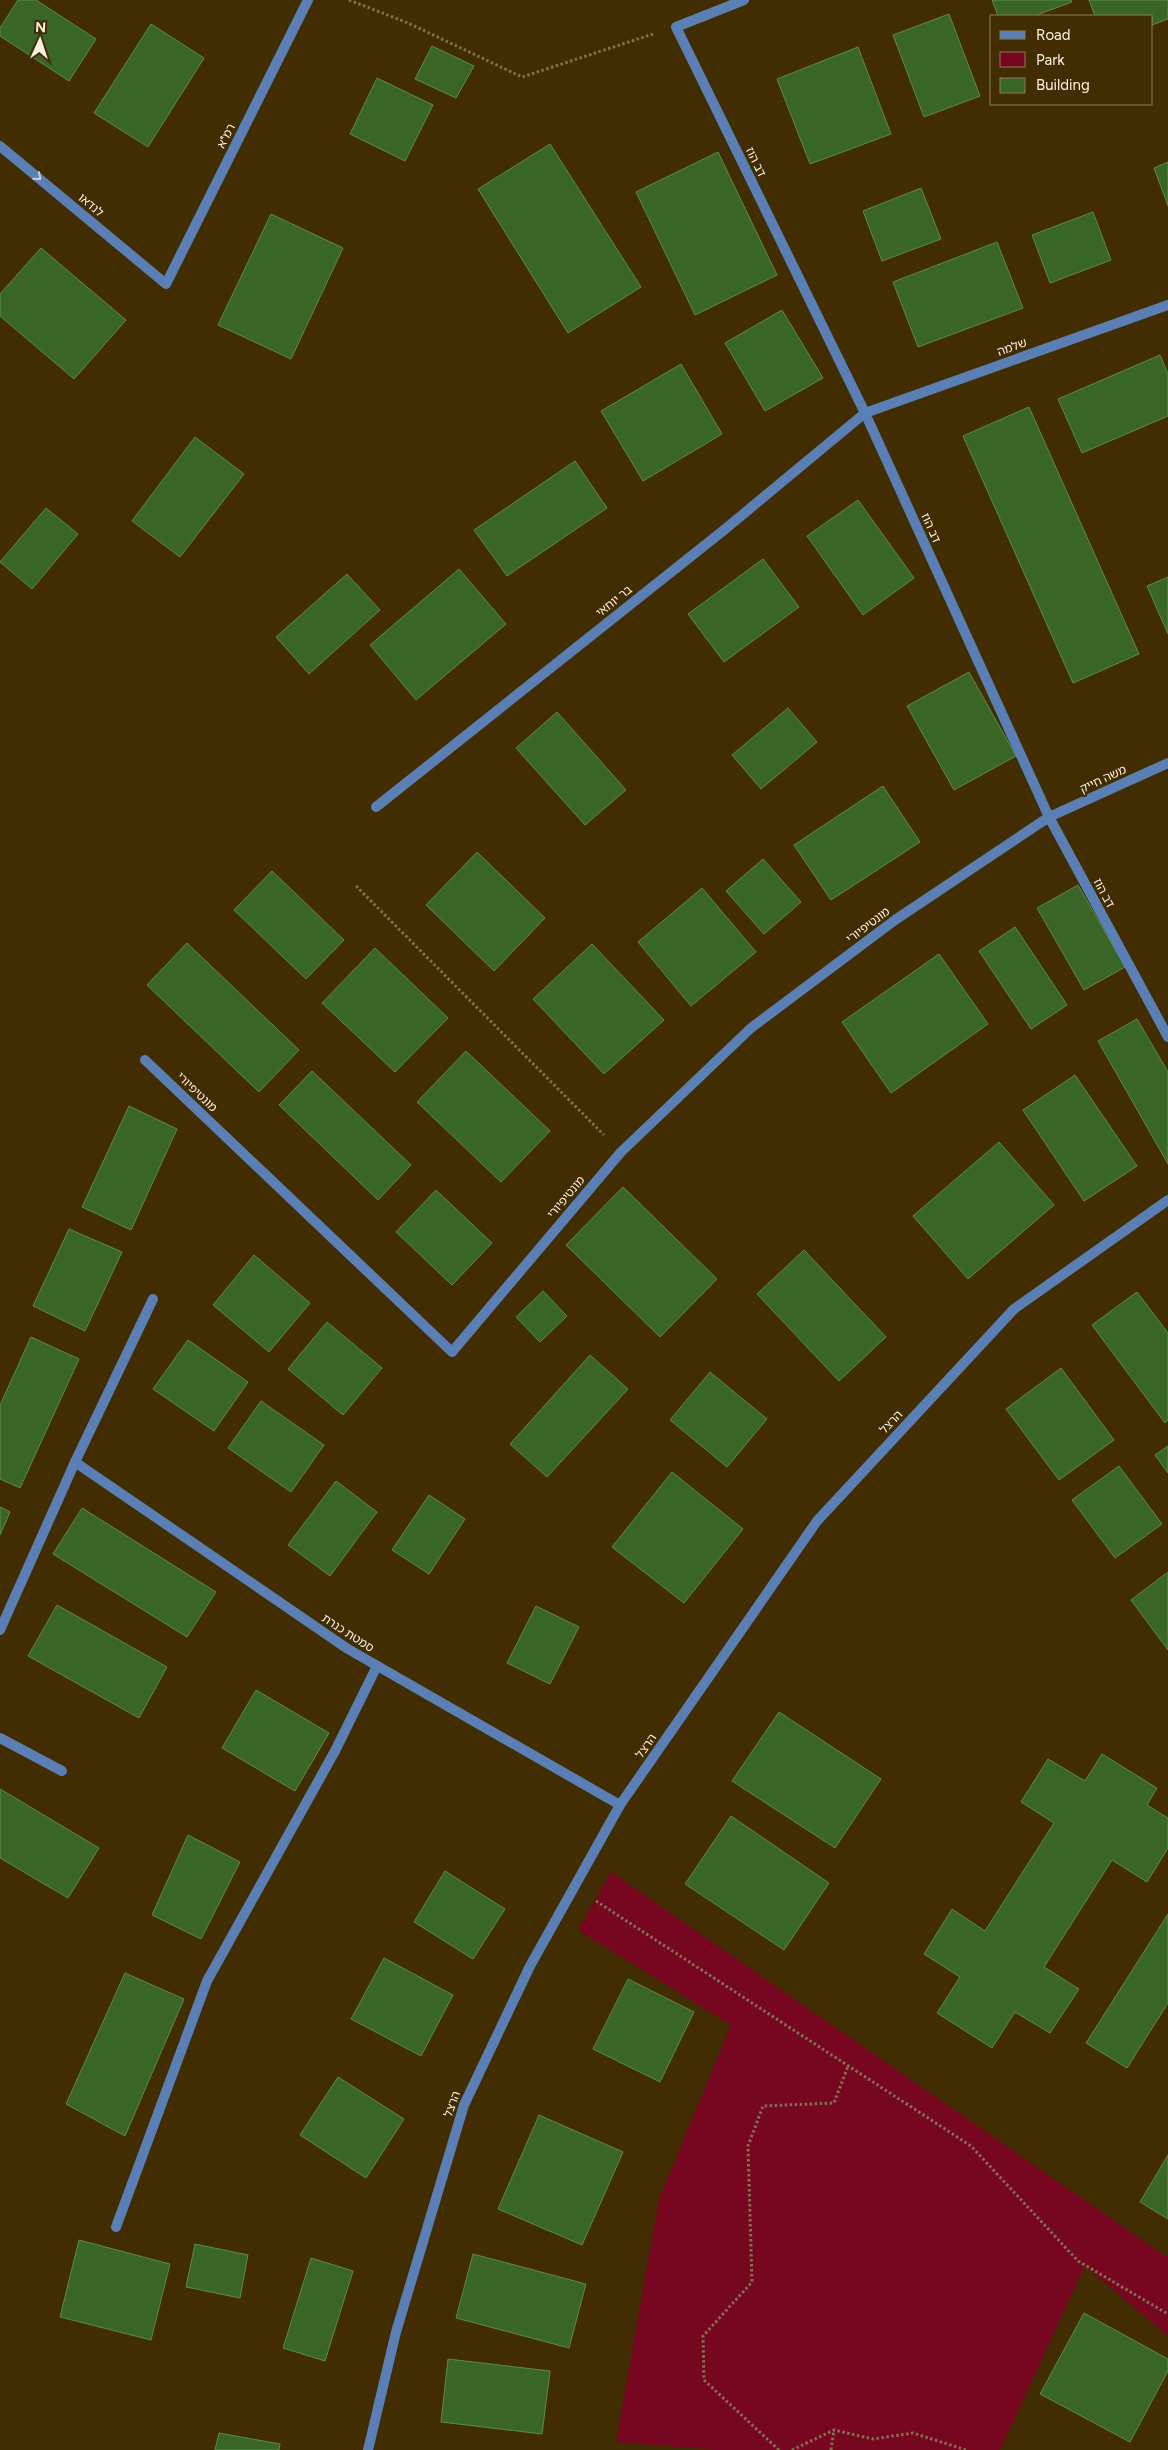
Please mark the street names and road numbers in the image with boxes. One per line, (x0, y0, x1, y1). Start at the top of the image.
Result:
street label: רמ"א (214, 121, 238, 151)
street label: דב הוז (743, 145, 769, 179)
street label: לנדאו (76, 190, 106, 220)
street label: שלמה (995, 335, 1029, 359)
street label: דב הוז (918, 511, 944, 545)
street label: בר יוחאי (593, 582, 635, 620)
street label: משה חייק (1078, 762, 1129, 796)
street label: דב הוז (1091, 876, 1118, 910)
street label: מונטיפיורי (843, 904, 893, 946)
street label: מונטיפיורי (174, 1069, 220, 1115)
street label: מונטיפיורי (544, 1173, 588, 1221)
street label: הרצל (877, 1407, 905, 1437)
street label: סמטת כנרת (319, 1611, 377, 1655)
street label: הרצל (633, 1731, 659, 1761)
street label: הרצל (441, 2089, 463, 2119)

